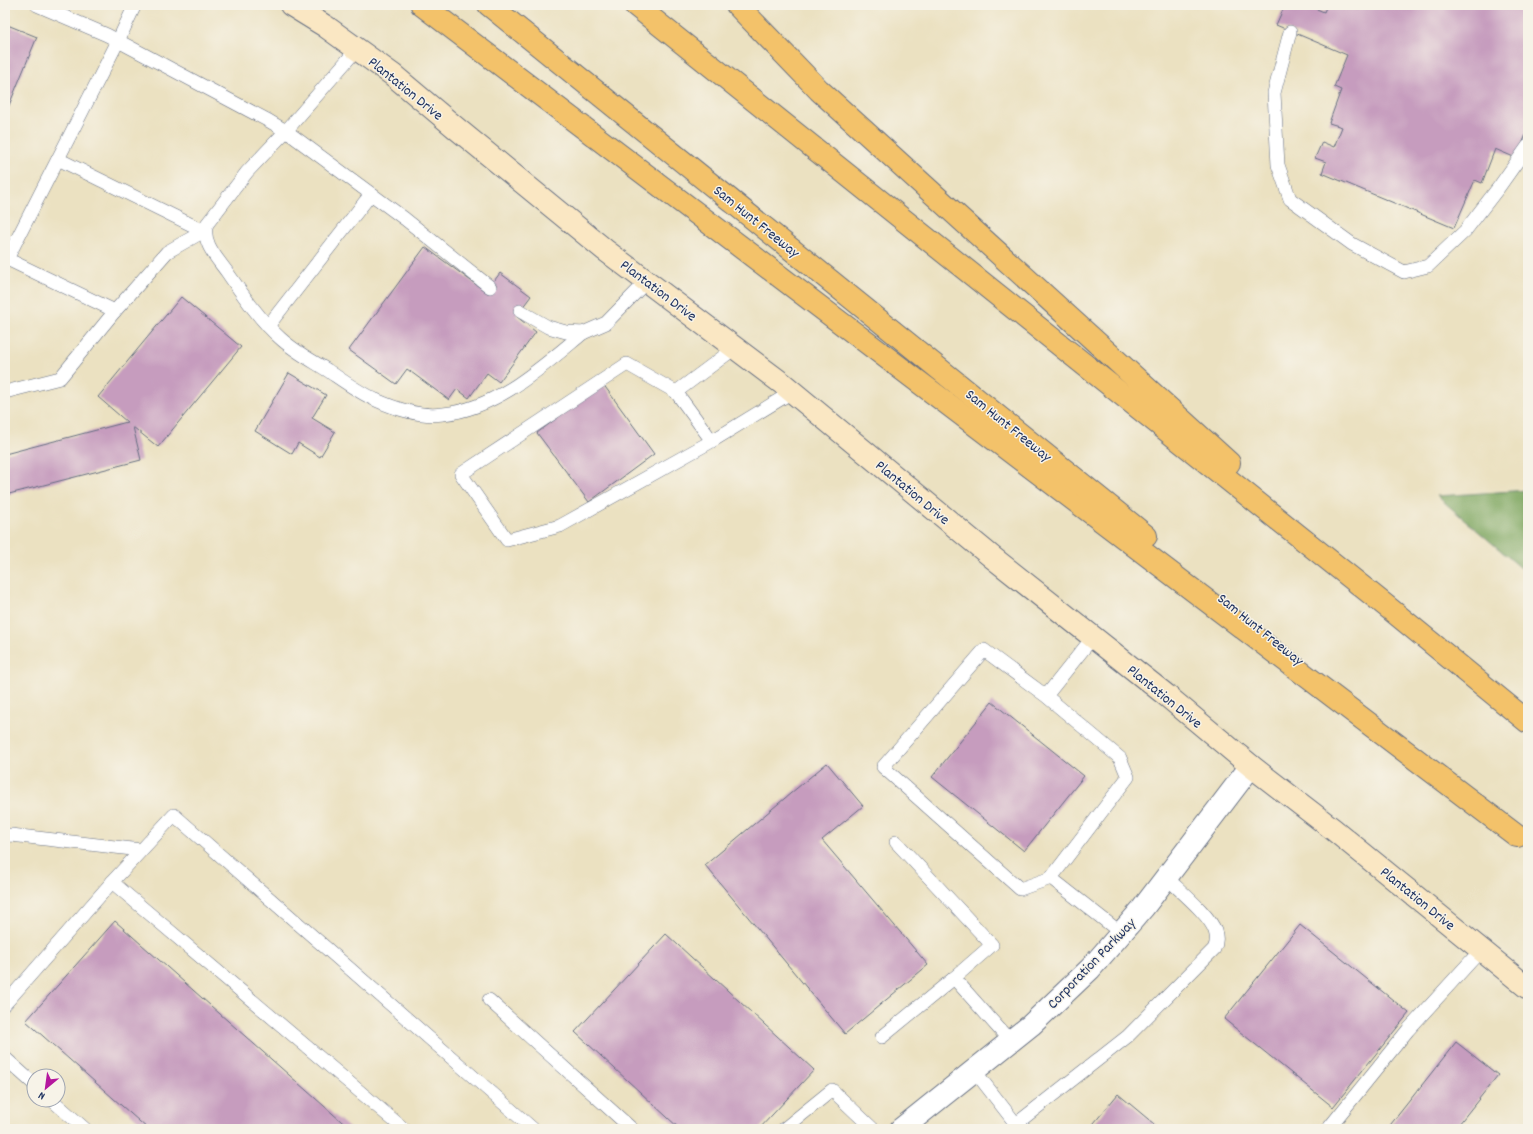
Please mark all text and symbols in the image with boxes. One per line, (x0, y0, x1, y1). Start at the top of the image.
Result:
street label: Plantation Drive (362, 52, 447, 127)
street label: Sam Hunt Freeway (708, 181, 804, 265)
street label: Plantation Drive (615, 255, 701, 328)
street label: Sam Hunt Freeway (960, 385, 1056, 469)
street label: Plantation Drive (870, 456, 954, 532)
street label: Sam Hunt Freeway (1212, 589, 1308, 673)
street label: Plantation Drive (1121, 660, 1206, 735)
street label: Plantation Drive (1374, 862, 1459, 937)
street label: Corporation Parkway (1043, 913, 1142, 1015)
north arrow (26, 1068, 66, 1108)
text: N (35, 1086, 48, 1103)

